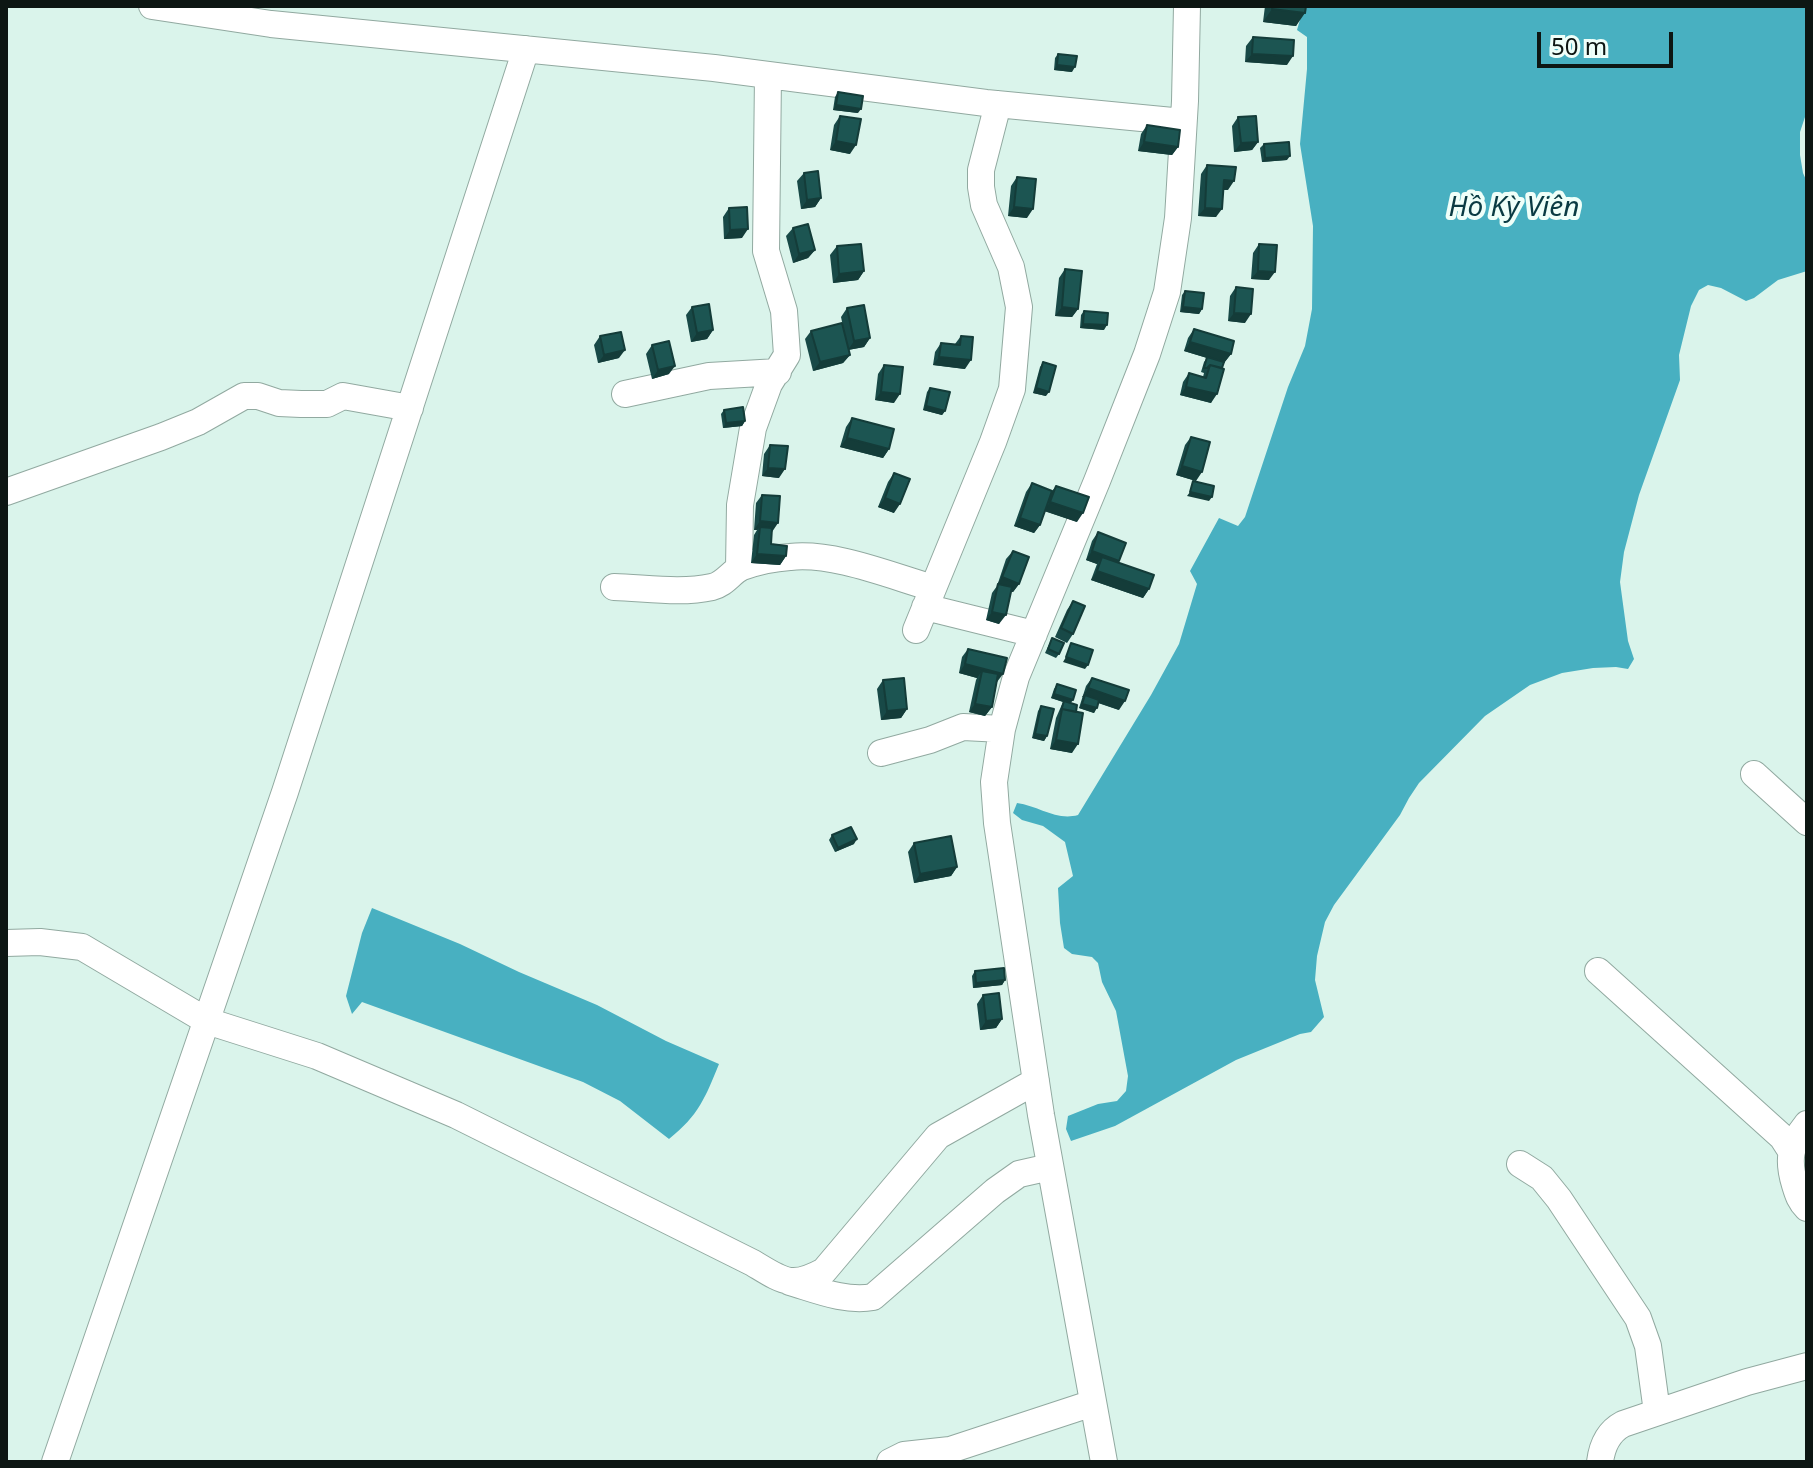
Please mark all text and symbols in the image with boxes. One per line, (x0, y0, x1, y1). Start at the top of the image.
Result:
scale bar (1541, 16, 1677, 66)
text: 50 m (1551, 29, 1607, 62)
water label: Hồ Kỳ Viên (1448, 191, 1580, 225)

